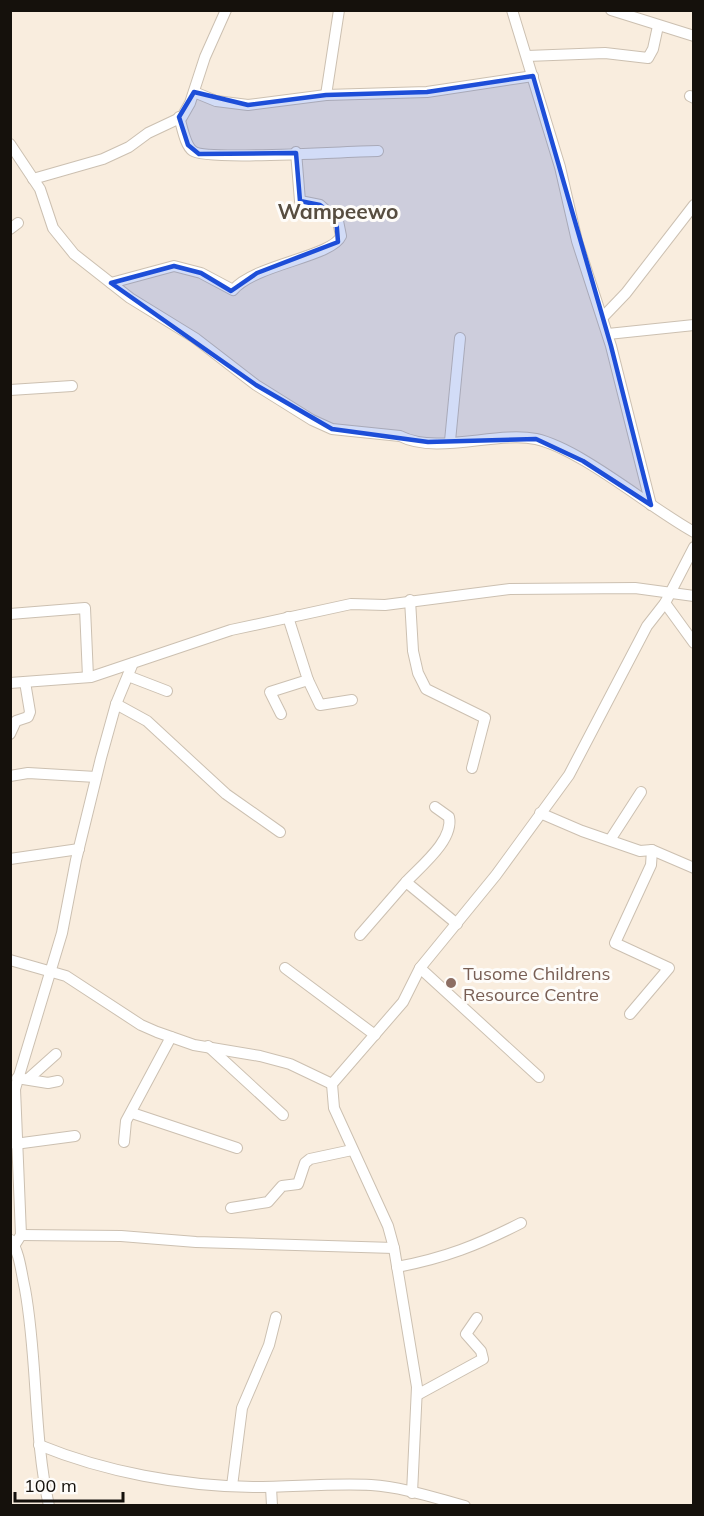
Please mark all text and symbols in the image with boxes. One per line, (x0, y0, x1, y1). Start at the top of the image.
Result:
district label: Wampeewo (278, 198, 398, 224)
place label: Tusome Childrens Resource Centre (463, 962, 610, 1006)
marker: Tusome Childrens Resource Centre (444, 976, 458, 990)
scale bar (15, 1465, 123, 1503)
text: 100 m (24, 1474, 77, 1497)

